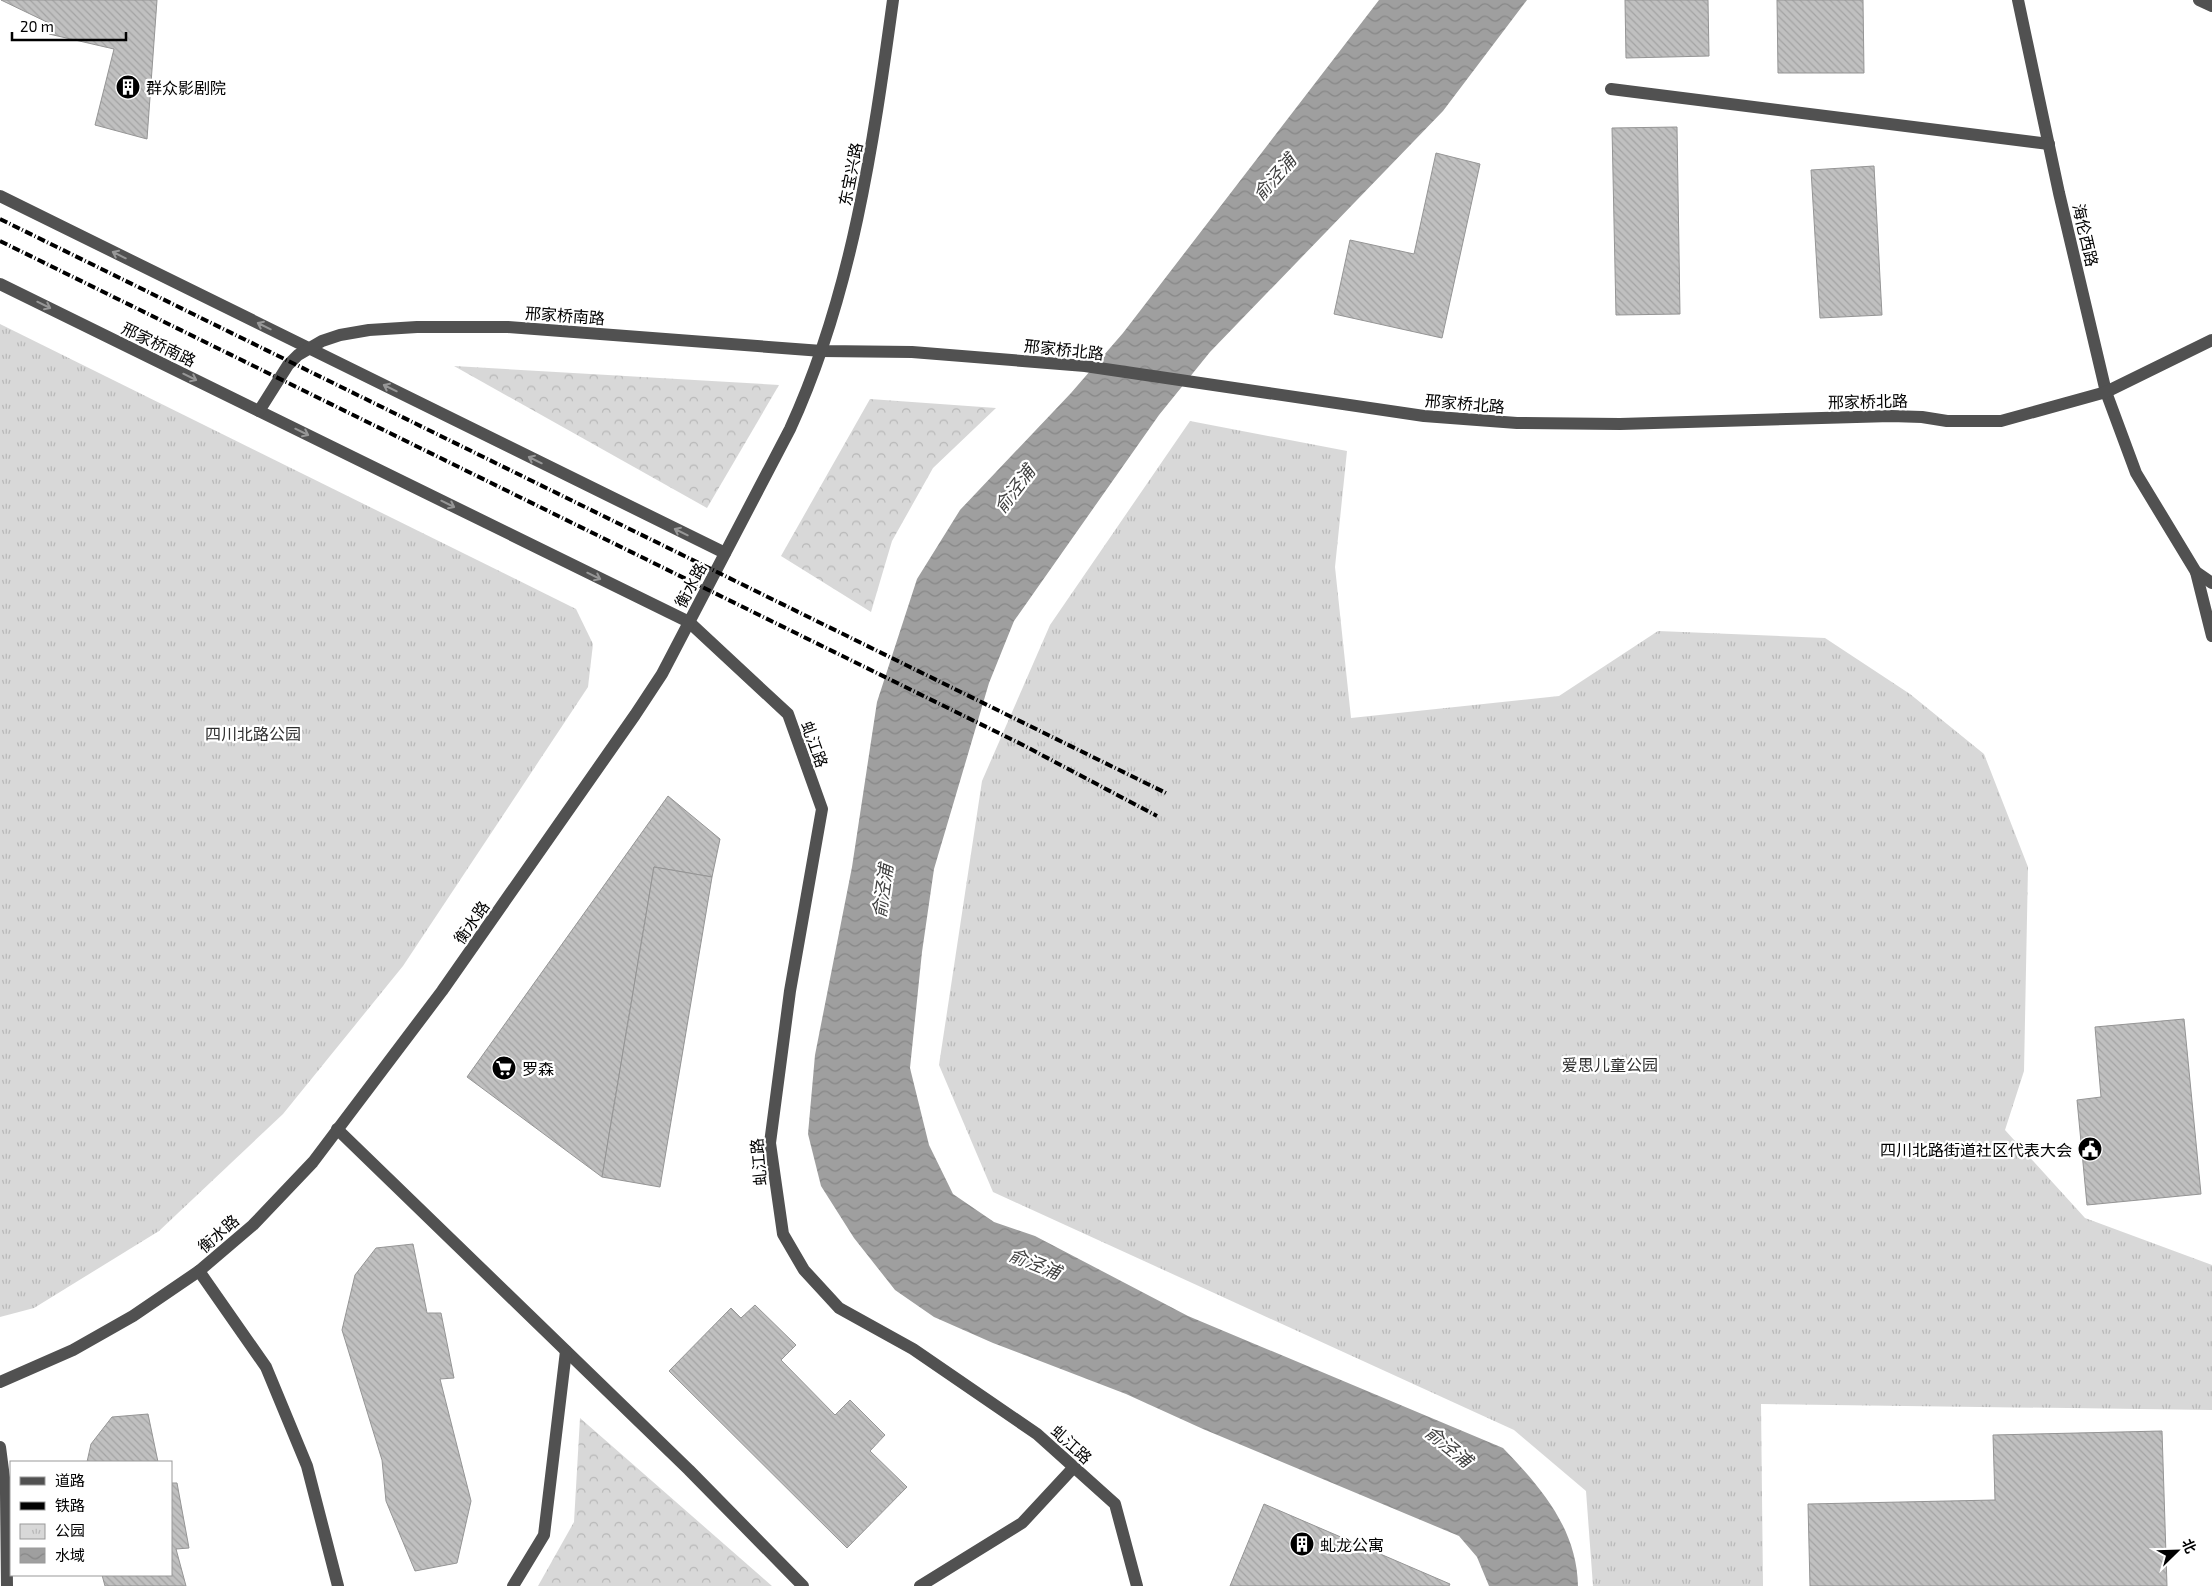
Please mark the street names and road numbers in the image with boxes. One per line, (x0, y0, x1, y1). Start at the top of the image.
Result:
street label: 东宝兴路 (835, 141, 865, 207)
street label: 海伦西路 (2070, 202, 2102, 268)
street label: 邢家桥南路 (524, 303, 606, 327)
street label: 邢家桥南路 (119, 318, 199, 370)
street label: 邢家桥北路 (1023, 335, 1105, 363)
street label: 邢家桥北路 (1424, 390, 1506, 416)
street label: 邢家桥北路 (1828, 391, 1908, 411)
street label: 衡水路 (670, 559, 710, 611)
street label: 虬江路 (798, 718, 832, 770)
street label: 衡水路 (449, 897, 493, 947)
street label: 虬江路 (746, 1137, 770, 1187)
street label: 衡水路 (194, 1210, 242, 1256)
street label: 虬江路 (1048, 1421, 1096, 1467)

